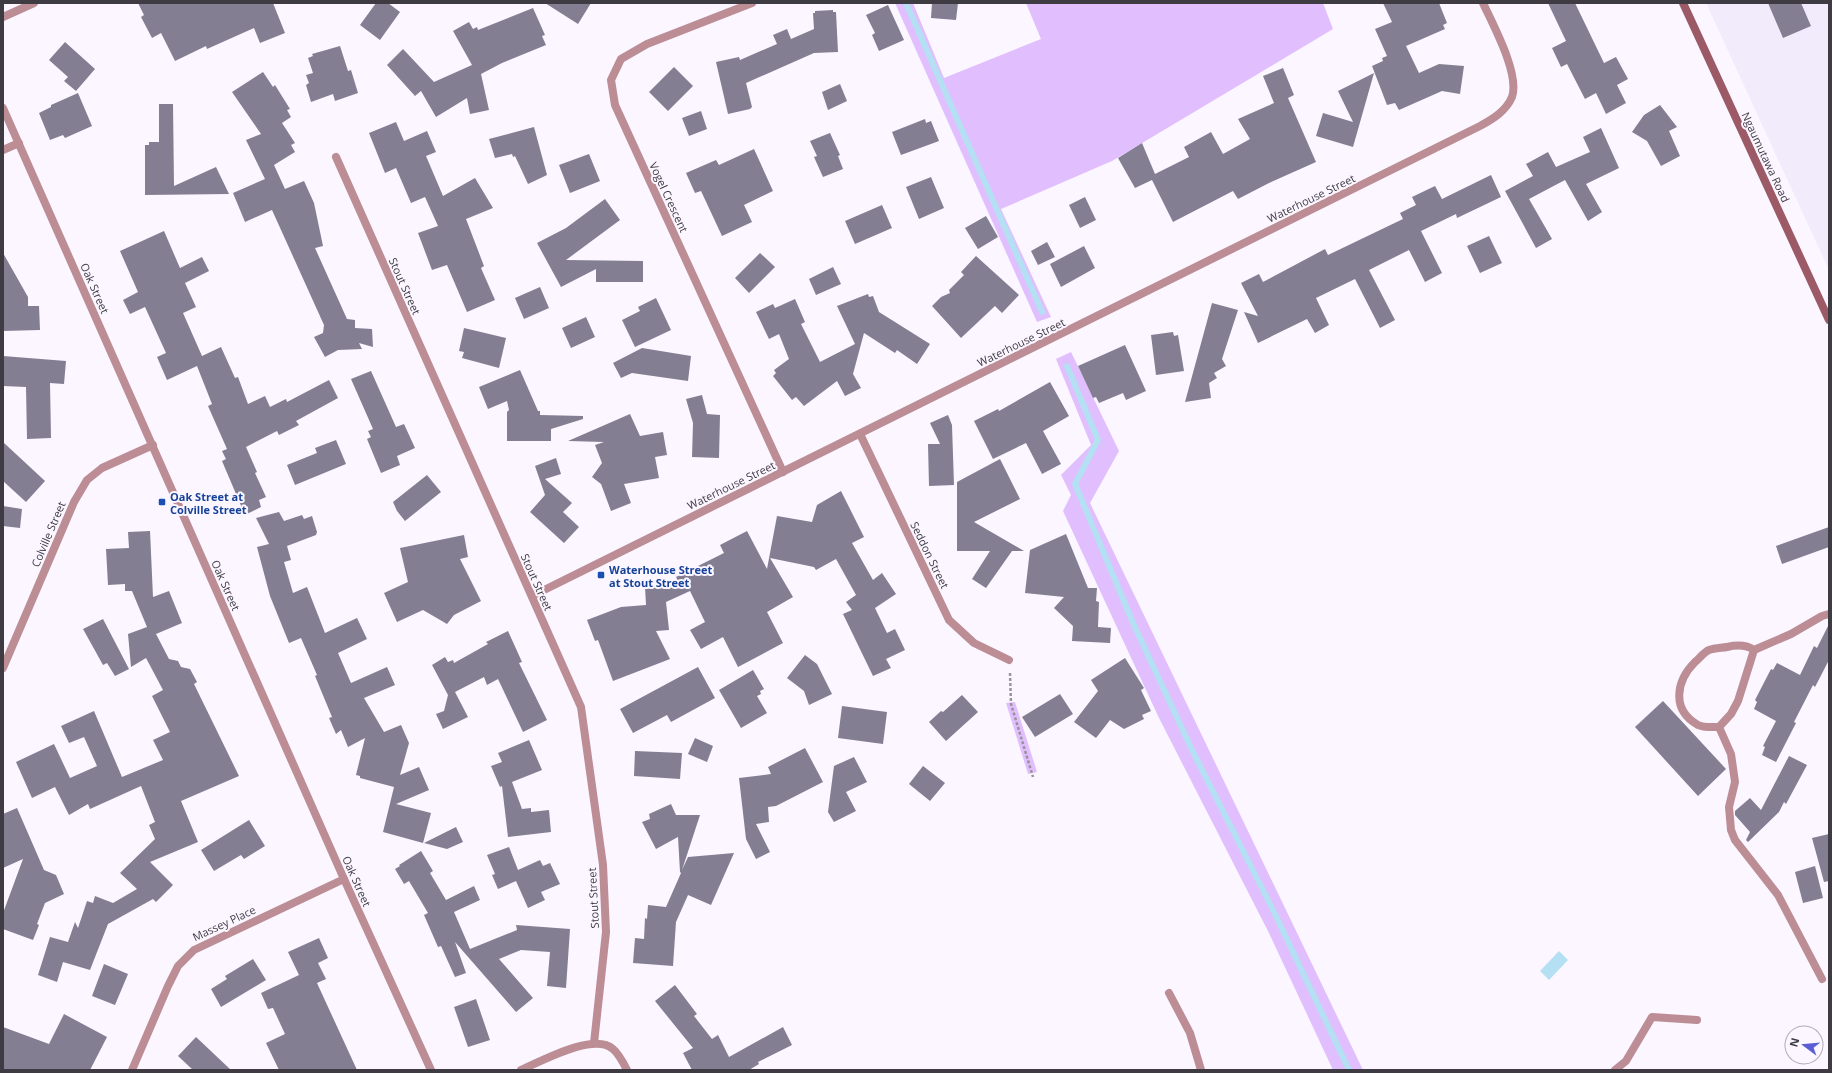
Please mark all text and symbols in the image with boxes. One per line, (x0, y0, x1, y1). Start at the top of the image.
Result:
street label: Ngaumutawa Road (1739, 109, 1793, 205)
street label: Vogel Crescent (646, 159, 692, 235)
street label: Waterhouse Street (1265, 170, 1357, 226)
street label: Stout Street (386, 255, 424, 317)
street label: Oak Street (77, 260, 113, 316)
street label: Waterhouse Street (975, 314, 1067, 370)
street label: Waterhouse Street (685, 457, 777, 513)
place label: Oak Street at Colville Street (170, 489, 247, 517)
marker: Oak Street at Colville Street (157, 497, 167, 507)
street label: Colville Street (27, 499, 69, 569)
street label: Seddon Street (907, 519, 953, 591)
street label: Stout Street (518, 551, 556, 613)
street label: Oak Street (208, 557, 244, 613)
place label: Waterhouse Street at Stout Street (609, 562, 712, 590)
marker: Waterhouse Street at Stout Street (596, 570, 606, 580)
street label: Oak Street (339, 853, 375, 909)
street label: Stout Street (584, 867, 602, 929)
street label: Massey Place (190, 902, 258, 944)
north arrow (1784, 1025, 1824, 1065)
text: N (1785, 1036, 1802, 1048)

